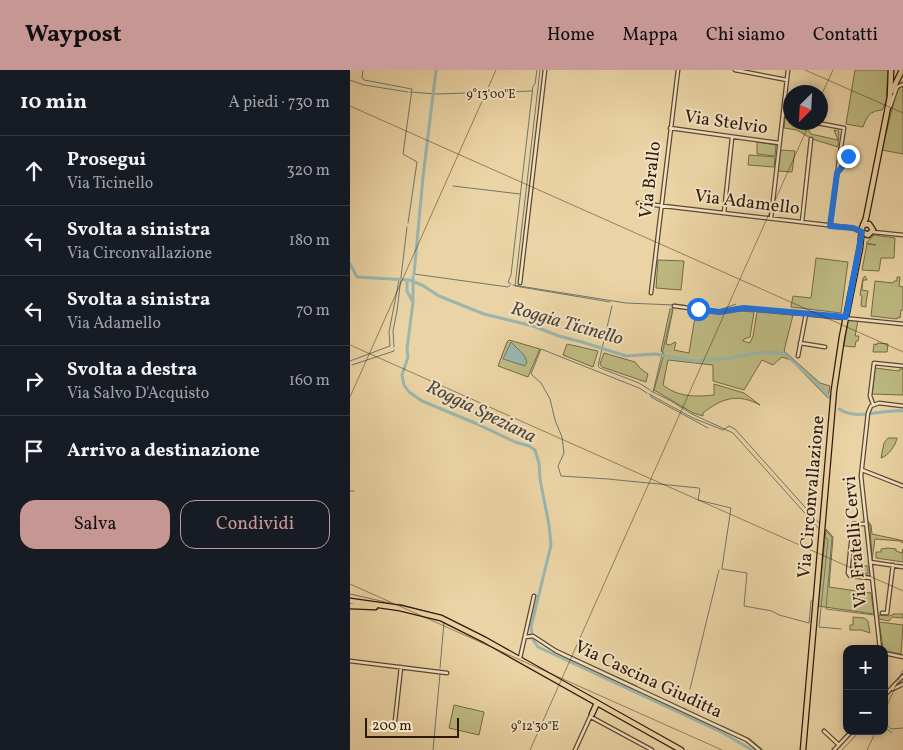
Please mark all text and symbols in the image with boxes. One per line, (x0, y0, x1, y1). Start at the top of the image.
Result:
text: Waypost (25, 18, 122, 52)
text: Home (547, 23, 595, 48)
text: Mappa (623, 23, 678, 48)
text: Chi siamo (706, 23, 785, 48)
text: Contatti (813, 23, 878, 48)
north arrow (783, 85, 828, 130)
text: 9°13'00"E (466, 87, 516, 103)
text: 10 min (20, 88, 87, 117)
text: A piedi · 730 m (228, 92, 330, 114)
street label: Via Stelvio (683, 105, 769, 141)
street label: Via Brallo (634, 140, 668, 220)
route end (837, 145, 860, 168)
text: Prosegui (67, 147, 146, 173)
icon: ahead (20, 157, 48, 185)
text: 320 m (286, 160, 330, 182)
text: Via Ticinello (67, 173, 153, 195)
street label: Via Adamello (693, 184, 801, 222)
text: Svolta a sinistra (67, 217, 210, 243)
icon: left (20, 227, 48, 255)
text: 180 m (289, 230, 330, 252)
text: Via Circonvallazione (67, 243, 212, 265)
text: Svolta a sinistra (67, 287, 210, 313)
water label: Roggia Ticinello (508, 296, 626, 353)
icon: left (20, 297, 48, 325)
route start (687, 298, 710, 321)
text: 70 m (296, 300, 330, 322)
text: Via Adamello (67, 313, 161, 335)
text: Svolta a destra (67, 357, 197, 383)
icon: right (20, 367, 48, 395)
text: 160 m (289, 370, 330, 392)
water label: Roggia Speziana (422, 374, 540, 450)
text: Via Salvo D'Acquisto (67, 383, 209, 405)
street label: Via Circonvallazione (792, 415, 832, 579)
icon: arrive (20, 437, 48, 465)
text: Arrivo a destinazione (67, 438, 260, 464)
street label: Via Fratelli Cervi (838, 475, 874, 609)
button: Salva (20, 500, 170, 549)
button: Condividi (180, 500, 330, 549)
street label: Via Cascina Giuditta (570, 635, 726, 725)
map controls (843, 645, 888, 735)
button: + (843, 645, 888, 690)
button: − (843, 690, 888, 735)
scale bar (365, 715, 459, 738)
text: 200 m (372, 717, 412, 736)
text: 9°12'30"E (511, 719, 559, 735)

